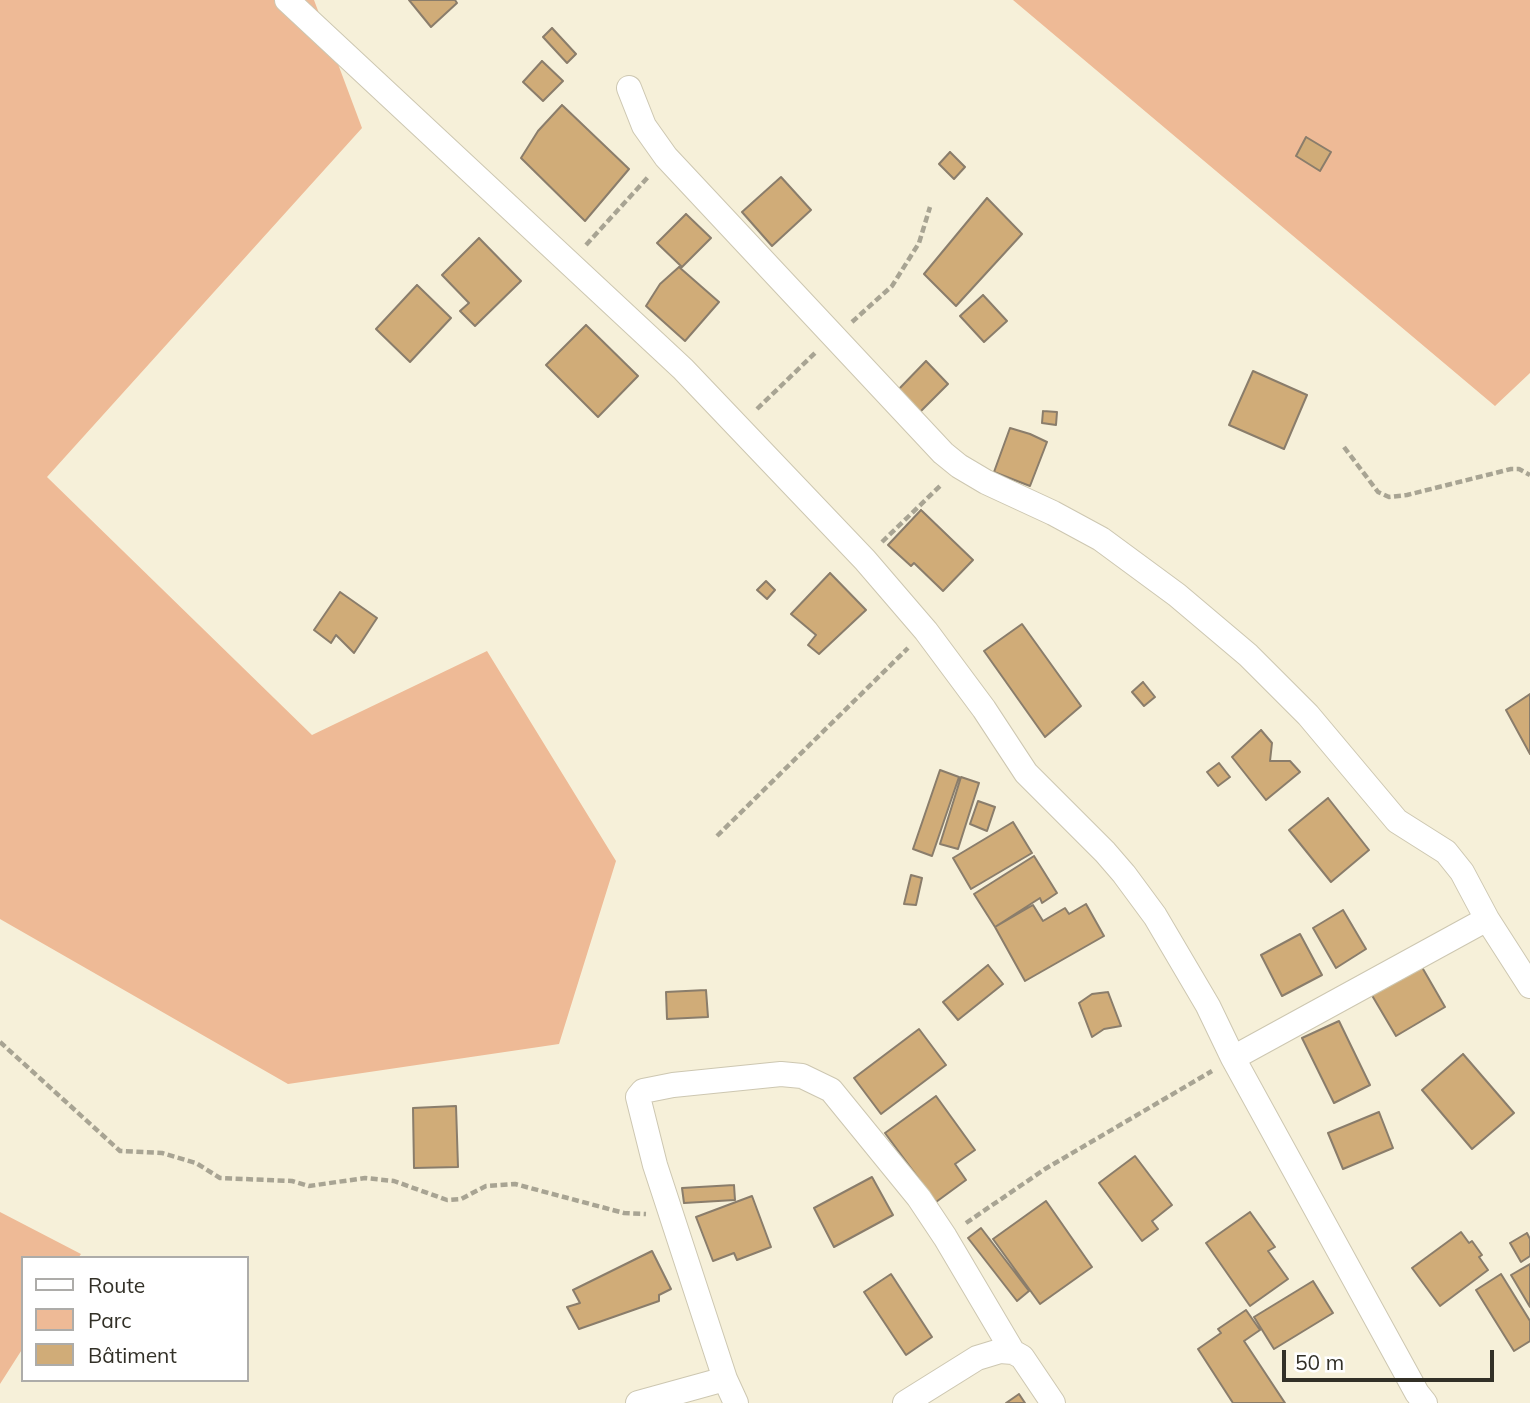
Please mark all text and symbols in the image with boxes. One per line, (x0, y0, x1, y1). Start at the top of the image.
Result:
legend (21, 1256, 248, 1382)
text: Route (88, 1272, 145, 1298)
text: Parc (88, 1307, 132, 1333)
scale bar (1285, 1336, 1497, 1380)
text: Bâtiment (88, 1342, 177, 1368)
text: 50 m (1295, 1349, 1344, 1375)

